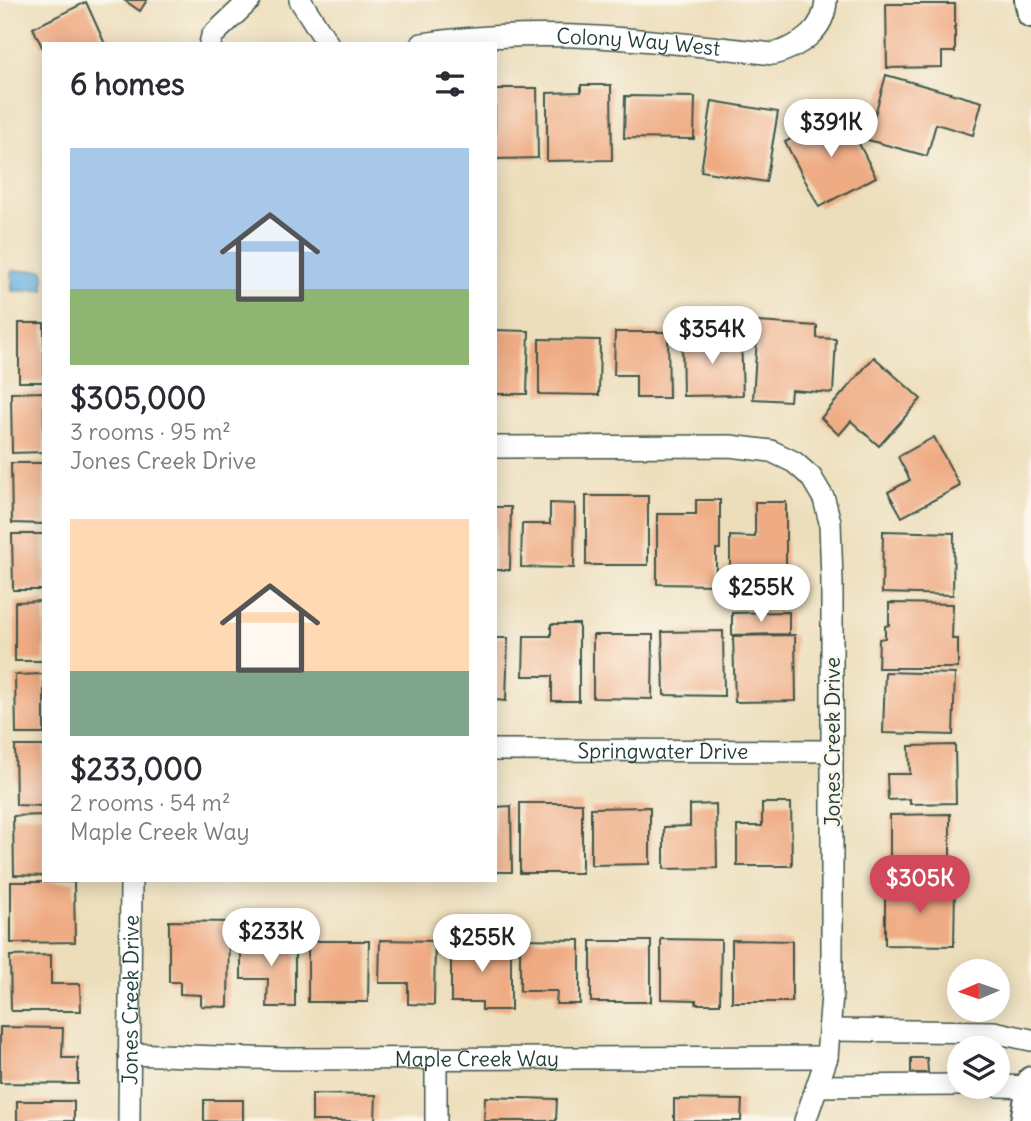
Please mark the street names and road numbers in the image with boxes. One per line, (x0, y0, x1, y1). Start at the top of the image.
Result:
street label: Colony Way West (556, 22, 722, 61)
street label: Jones Creek Drive (819, 657, 846, 827)
street label: Springwater Drive (578, 737, 748, 764)
street label: Jones Creek Drive (116, 915, 144, 1085)
street label: Maple Creek Way (395, 1044, 559, 1072)

